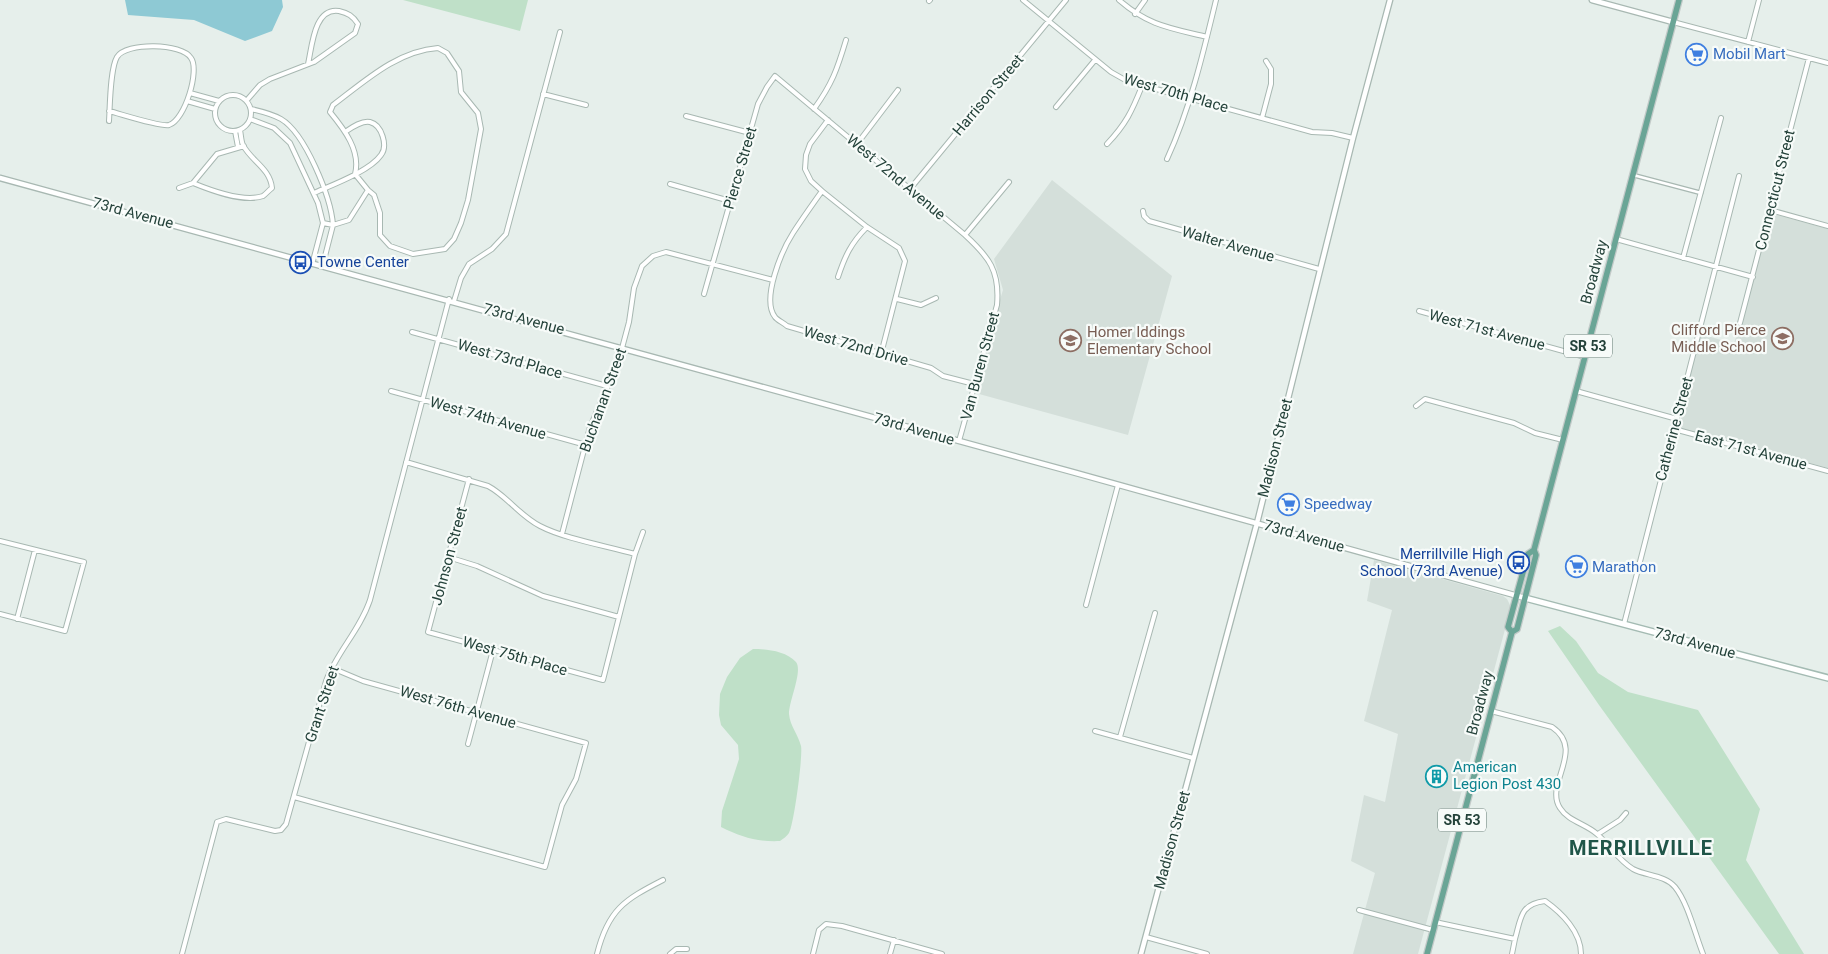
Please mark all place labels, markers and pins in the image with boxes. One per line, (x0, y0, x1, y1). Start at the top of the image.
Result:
supermarket icon: Mobil Mart (1685, 42, 1709, 66)
place label: Mobil Mart (1713, 45, 1786, 63)
bus stop icon: Towne Center (289, 250, 313, 274)
place label: Towne Center (317, 253, 409, 271)
place label: Clifford Pierce Middle School (1671, 321, 1766, 356)
place label: Homer Iddings Elementary School (1087, 323, 1211, 358)
school or university icon: Clifford Pierce Middle School (1770, 327, 1794, 351)
school or university icon: Homer Iddings Elementary School (1059, 329, 1083, 353)
supermarket icon: Speedway (1276, 492, 1300, 516)
place label: Speedway (1304, 495, 1372, 513)
place label: Merrillville High School (73rd Avenue) (1360, 545, 1503, 580)
bus stop icon: Merrillville High School (73rd Avenue) (1507, 551, 1531, 575)
supermarket icon: Marathon (1564, 555, 1588, 579)
place label: Marathon (1592, 558, 1656, 576)
place label: American Legion Post 430 (1453, 758, 1561, 793)
building icon: American Legion Post 430 (1425, 764, 1449, 788)

